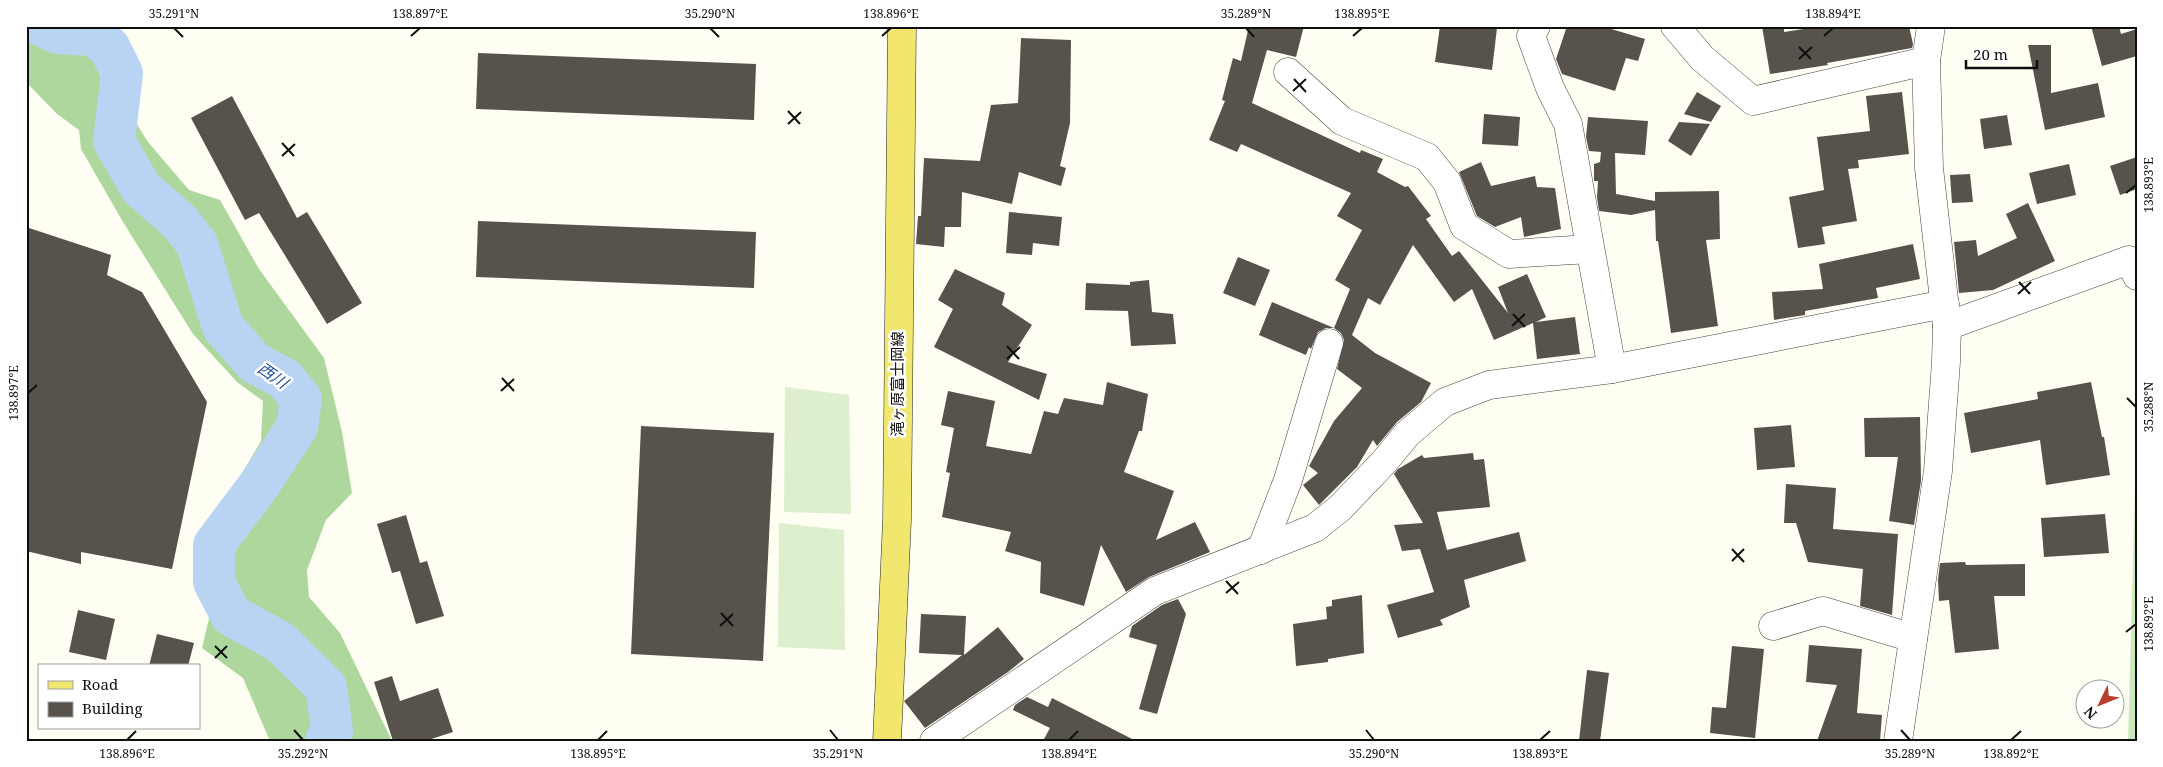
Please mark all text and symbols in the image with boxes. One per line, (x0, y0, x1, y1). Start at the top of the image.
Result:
text: 35.291°N (149, 5, 199, 22)
text: 138.897°E (392, 5, 448, 22)
text: 35.290°N (685, 5, 735, 22)
text: 138.896°E (863, 5, 919, 22)
text: 35.289°N (1221, 5, 1271, 22)
text: 138.895°E (1334, 5, 1390, 22)
text: 138.894°E (1805, 5, 1861, 22)
scale bar (1966, 38, 2037, 70)
text: 20 m (1973, 44, 2008, 64)
text: 138.893°E (2140, 157, 2157, 213)
street label: 滝ヶ原富士岡線 (887, 331, 907, 437)
water label: 西川 (254, 357, 294, 394)
text: 138.897°E (5, 365, 22, 421)
text: 35.288°N (2140, 382, 2157, 432)
text: 138.892°E (2140, 596, 2157, 652)
legend (38, 664, 200, 730)
text: Road (82, 674, 118, 694)
north arrow (2076, 680, 2126, 730)
text: Building (82, 698, 143, 718)
text: N (2079, 703, 2101, 724)
text: 138.896°E (99, 745, 155, 762)
text: 35.292°N (278, 745, 328, 762)
text: 138.895°E (570, 745, 626, 762)
text: 35.291°N (813, 745, 863, 762)
text: 138.894°E (1041, 745, 1097, 762)
text: 35.290°N (1349, 745, 1399, 762)
text: 138.893°E (1512, 745, 1568, 762)
text: 35.289°N (1885, 745, 1935, 762)
text: 138.892°E (1983, 745, 2039, 762)

